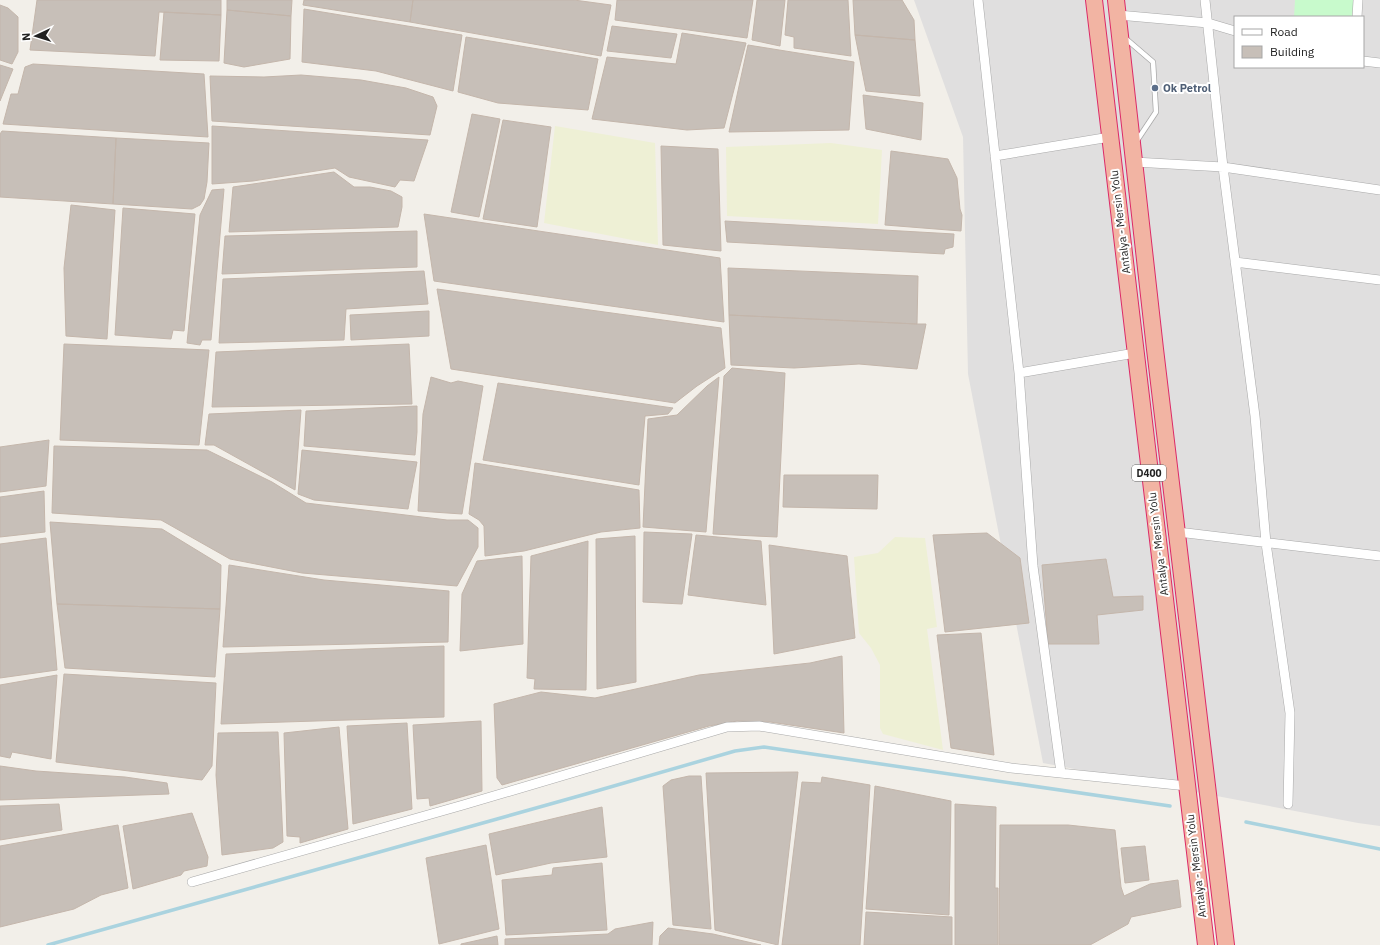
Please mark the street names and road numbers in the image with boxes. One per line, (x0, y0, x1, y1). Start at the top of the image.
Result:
street label: Antalya - Mersin Yolu (1107, 170, 1133, 274)
road number: D400 (1132, 465, 1166, 481)
street label: Antalya - Mersin Yolu (1145, 492, 1171, 596)
street label: Antalya - Mersin Yolu (1183, 814, 1209, 918)

